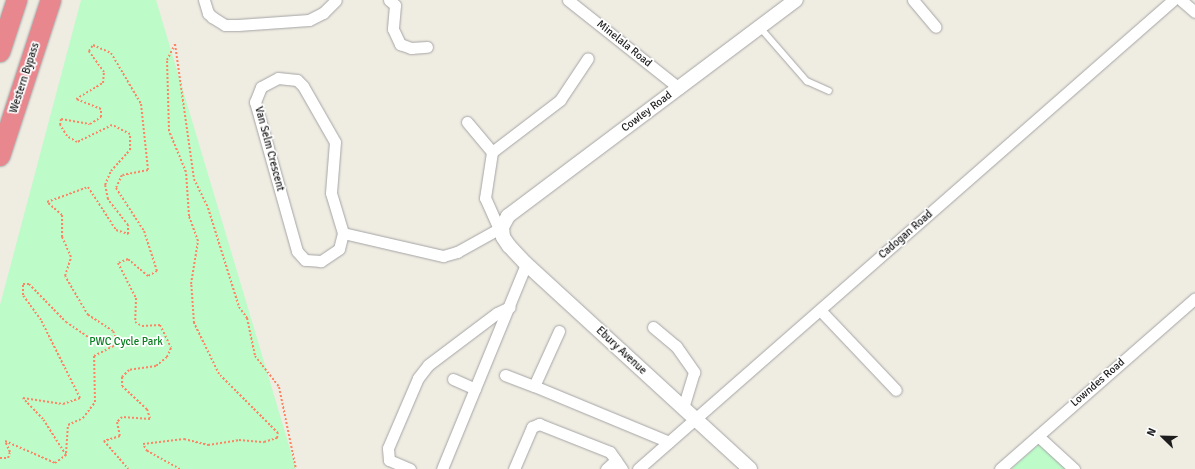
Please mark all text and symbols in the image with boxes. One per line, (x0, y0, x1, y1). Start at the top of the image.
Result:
street label: Minelala Road (594, 18, 654, 70)
street label: Western Bypass (7, 41, 43, 115)
street label: Cowley Road (619, 89, 675, 135)
street label: Van Selm Crescent (251, 105, 287, 193)
street label: Cadogan Road (876, 208, 936, 262)
street label: Ebury Avenue (593, 324, 649, 378)
park label: PWC Cycle Park (89, 335, 163, 349)
street label: Lowndes Road (1068, 356, 1128, 410)
north arrow (1143, 417, 1183, 457)
text: N (1144, 426, 1159, 438)

